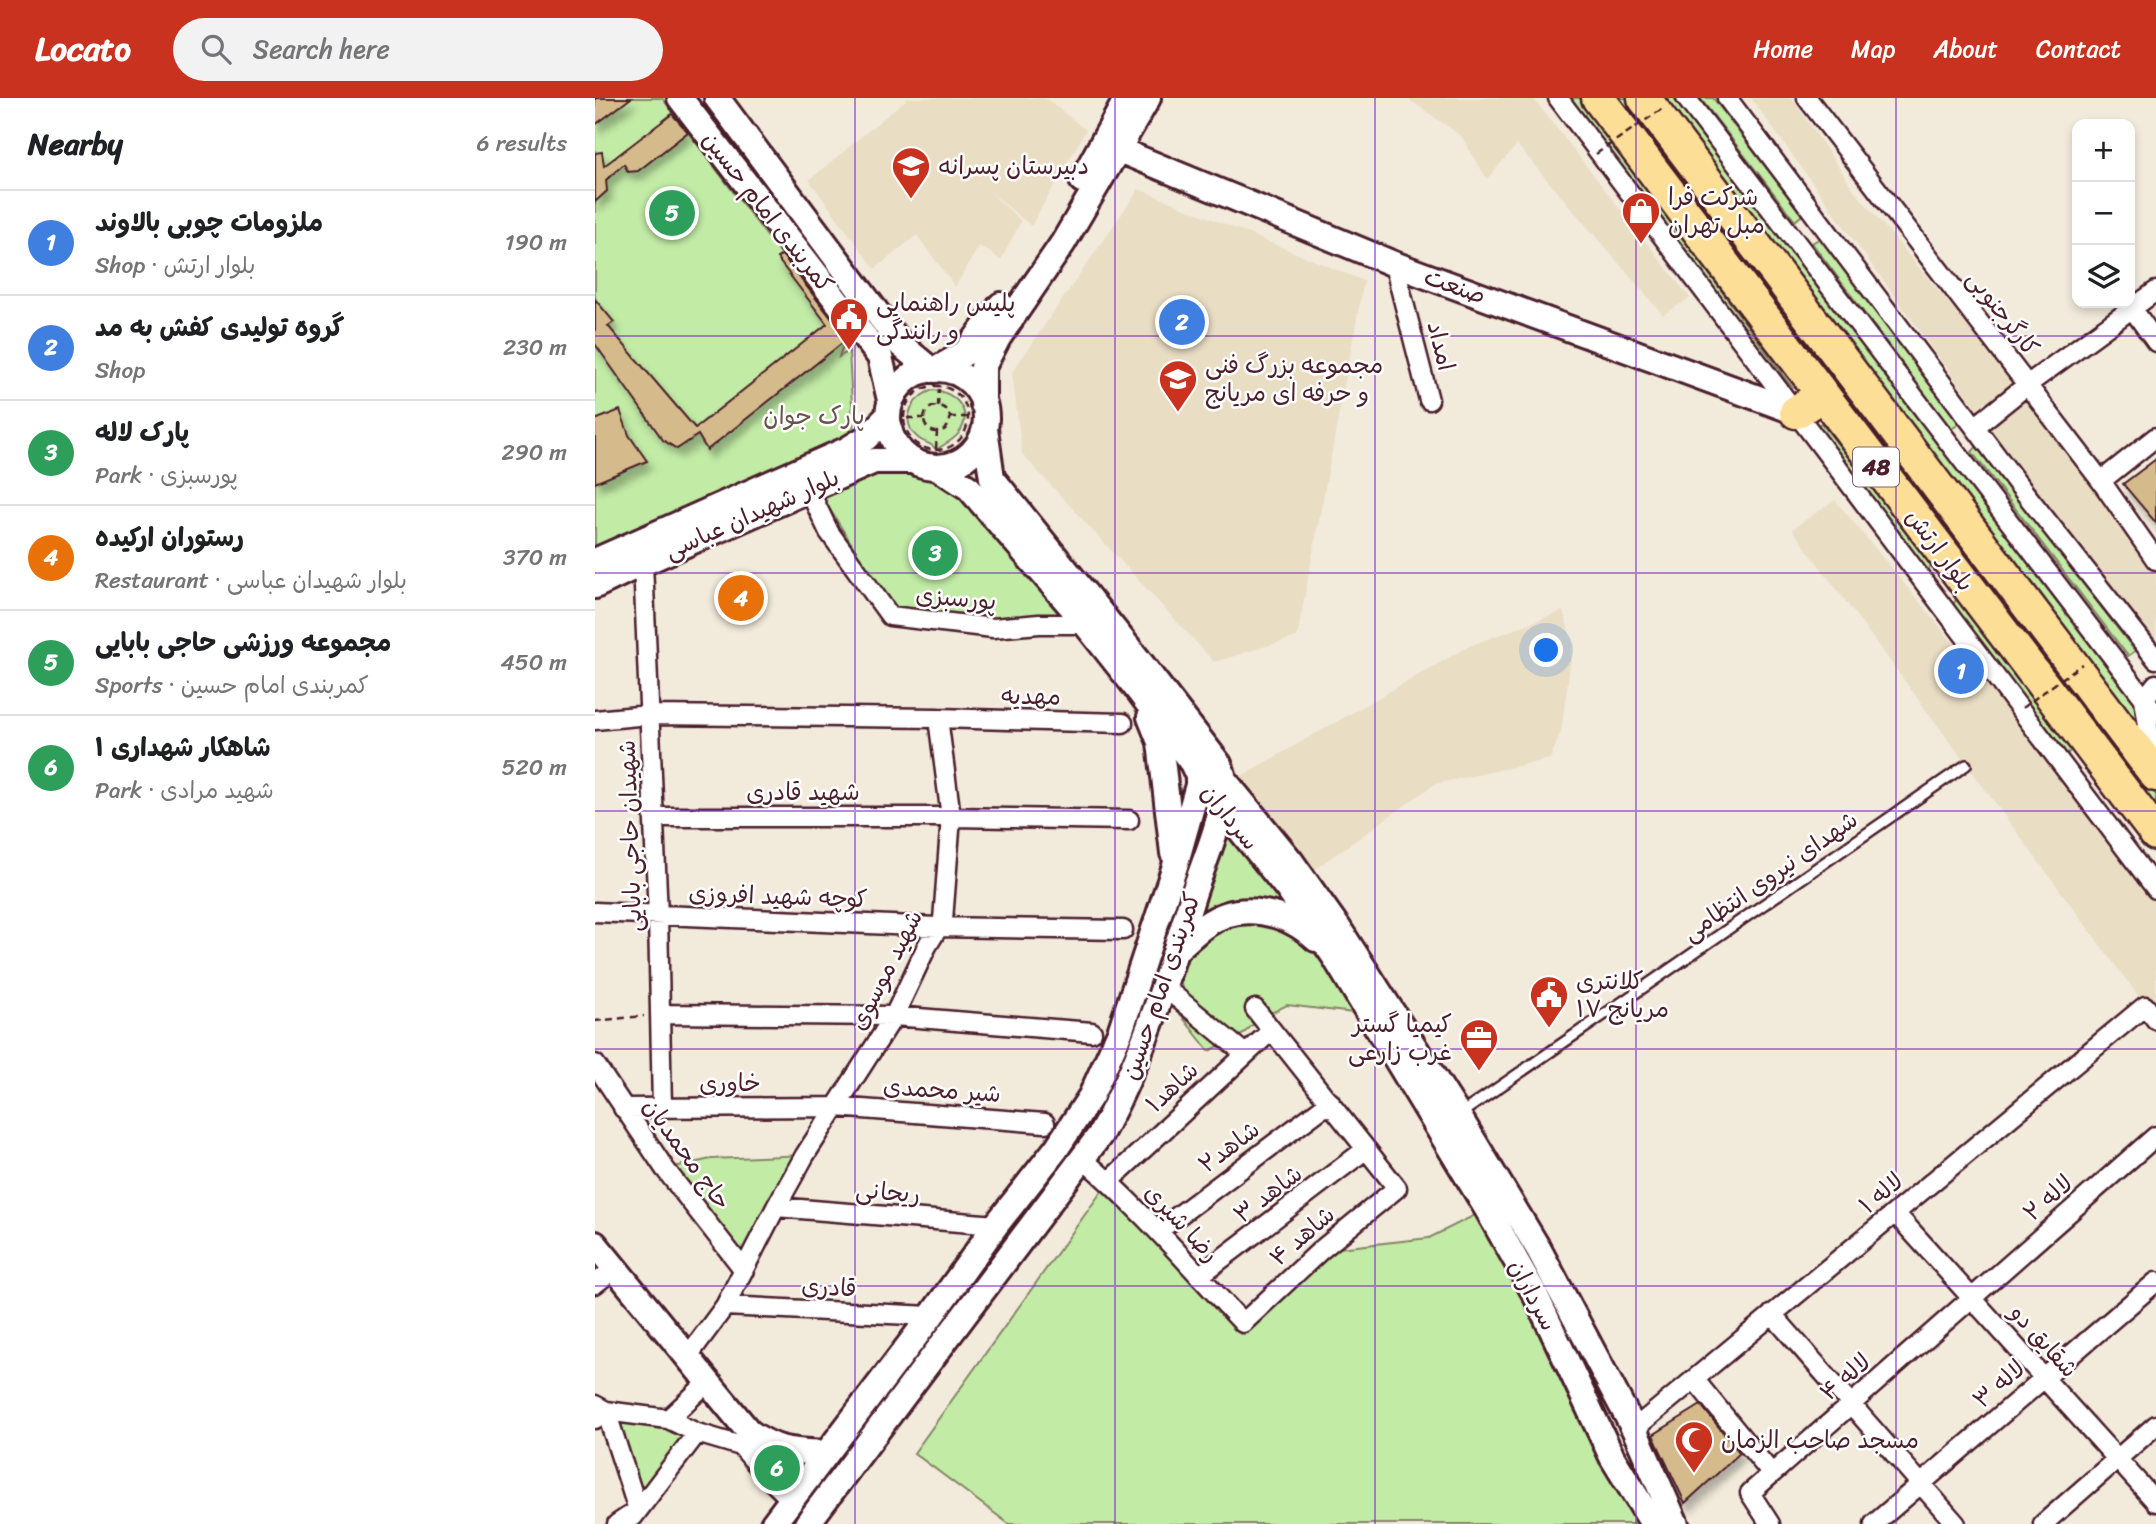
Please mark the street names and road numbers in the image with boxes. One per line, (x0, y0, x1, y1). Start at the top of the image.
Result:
street label: کمربندی امام حسین (691, 122, 845, 302)
street label: صنعت (1418, 255, 1492, 317)
street label: کارگرجنوبی (1956, 260, 2050, 366)
street label: امداد (1415, 317, 1467, 375)
road number: 48 (1853, 448, 1899, 486)
street label: بلوار شهیدان عباسی (658, 457, 846, 571)
street label: بلوار ارتش (1894, 499, 1986, 601)
street label: پورسبزی (914, 574, 998, 622)
street label: مهدیه (1001, 674, 1061, 718)
street label: شهیدان حاجی بابایی (606, 739, 654, 933)
street label: شهید قادری (746, 771, 860, 813)
street label: سرداران (1190, 774, 1270, 860)
street label: شهدای نیروی انتظامی (1673, 799, 1867, 953)
street label: کوچه شهید افروزی (688, 872, 868, 920)
street label: کمربندی امام حسین (1109, 886, 1213, 1086)
street label: شهید موسوی (838, 902, 934, 1038)
street label: شاهد۱ (1135, 1051, 1209, 1123)
street label: خاوری (699, 1062, 761, 1104)
street label: شیر محمدی (882, 1065, 1002, 1115)
street label: حاج محمدیان (632, 1089, 742, 1219)
street label: شاهد۲ (1189, 1109, 1269, 1185)
street label: شاهد ۳ (1224, 1154, 1312, 1234)
street label: لاله ۱ (1849, 1161, 1913, 1225)
street label: لاله ۲ (2013, 1164, 2083, 1232)
street label: ریحانی (854, 1168, 922, 1216)
street label: رضا شیری (1134, 1173, 1230, 1273)
street label: شاهد ۴ (1259, 1195, 1345, 1277)
street label: سرداران (1497, 1251, 1569, 1339)
street label: قادری (800, 1265, 858, 1309)
street label: شقایق دو (1998, 1293, 2089, 1388)
street label: لاله ۴ (1809, 1342, 1881, 1412)
street label: لاله ۳ (1963, 1349, 2035, 1419)

